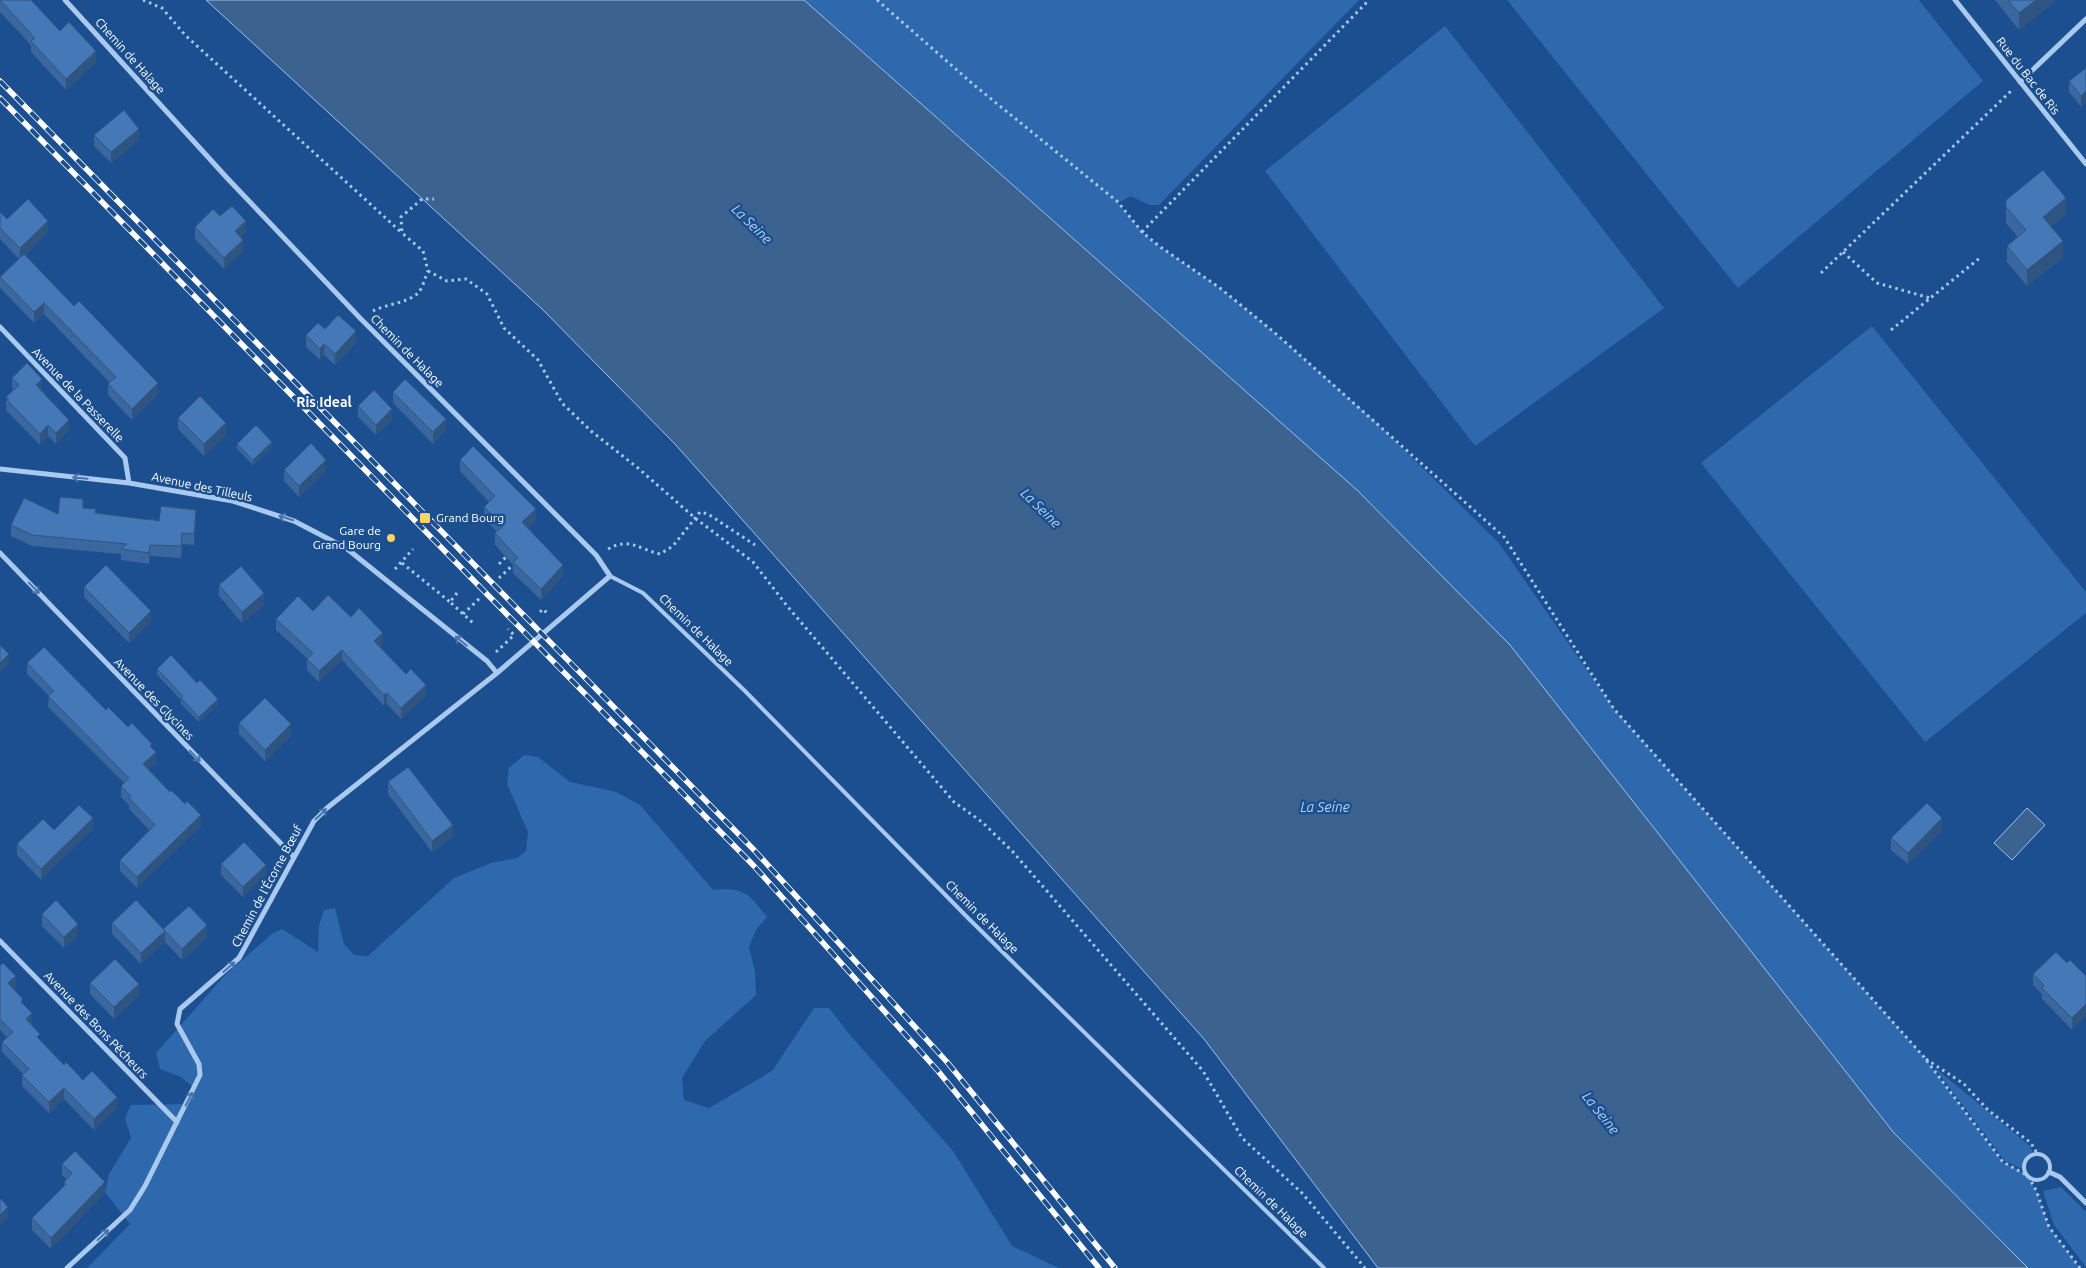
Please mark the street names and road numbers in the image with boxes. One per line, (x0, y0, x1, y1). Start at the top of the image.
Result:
street label: Chemin de Halage (93, 15, 168, 96)
street label: Rue du Bac de Ris (1994, 34, 2063, 117)
street label: Chemin de Halage (368, 312, 446, 390)
street label: Avenue de la Passerelle (30, 345, 127, 444)
street label: Avenue des Tilleuls (151, 469, 254, 504)
street label: Chemin de Halage (657, 591, 736, 668)
street label: Avenue des Glycines (112, 655, 197, 742)
street label: Chemin de l'Écorne Bœuf (229, 822, 305, 949)
street label: Chemin de Halage (943, 878, 1021, 956)
street label: Avenue des Bons Pêcheurs (42, 969, 151, 1081)
street label: Chemin de Halage (1232, 1163, 1311, 1240)

